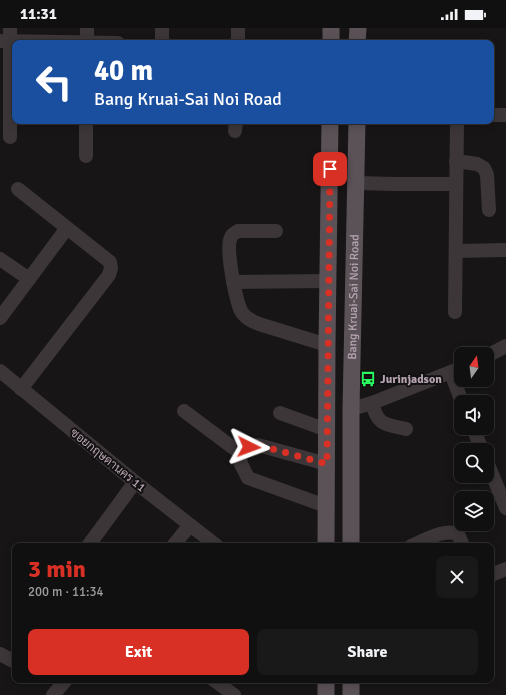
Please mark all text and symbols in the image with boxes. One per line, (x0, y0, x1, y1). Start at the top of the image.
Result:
text: 11:31 (20, 5, 57, 23)
text: 40 m (94, 54, 153, 88)
icon: left (28, 56, 80, 108)
text: Bang Kruai-Sai Noi Road (94, 88, 282, 110)
pin (313, 152, 347, 186)
icon: arrive (319, 158, 341, 180)
street label: Bang Kruai-Sai Noi Road (345, 234, 363, 360)
north arrow (454, 347, 494, 387)
map controls (454, 347, 494, 531)
bus stop icon: Jurinjadson (359, 370, 377, 388)
place label: Jurinjadson (380, 372, 442, 387)
button: sound (454, 395, 494, 435)
street label: ซอยกฤษดานคร 11 (67, 425, 148, 495)
position arrow (228, 426, 270, 468)
button: search (454, 443, 494, 483)
button: layers (454, 491, 494, 531)
text: 3 min (28, 554, 86, 584)
button: close (436, 556, 478, 598)
text: 200 m · 11:34 (28, 584, 104, 600)
button: Exit (28, 629, 249, 675)
button: Share (257, 629, 478, 675)

